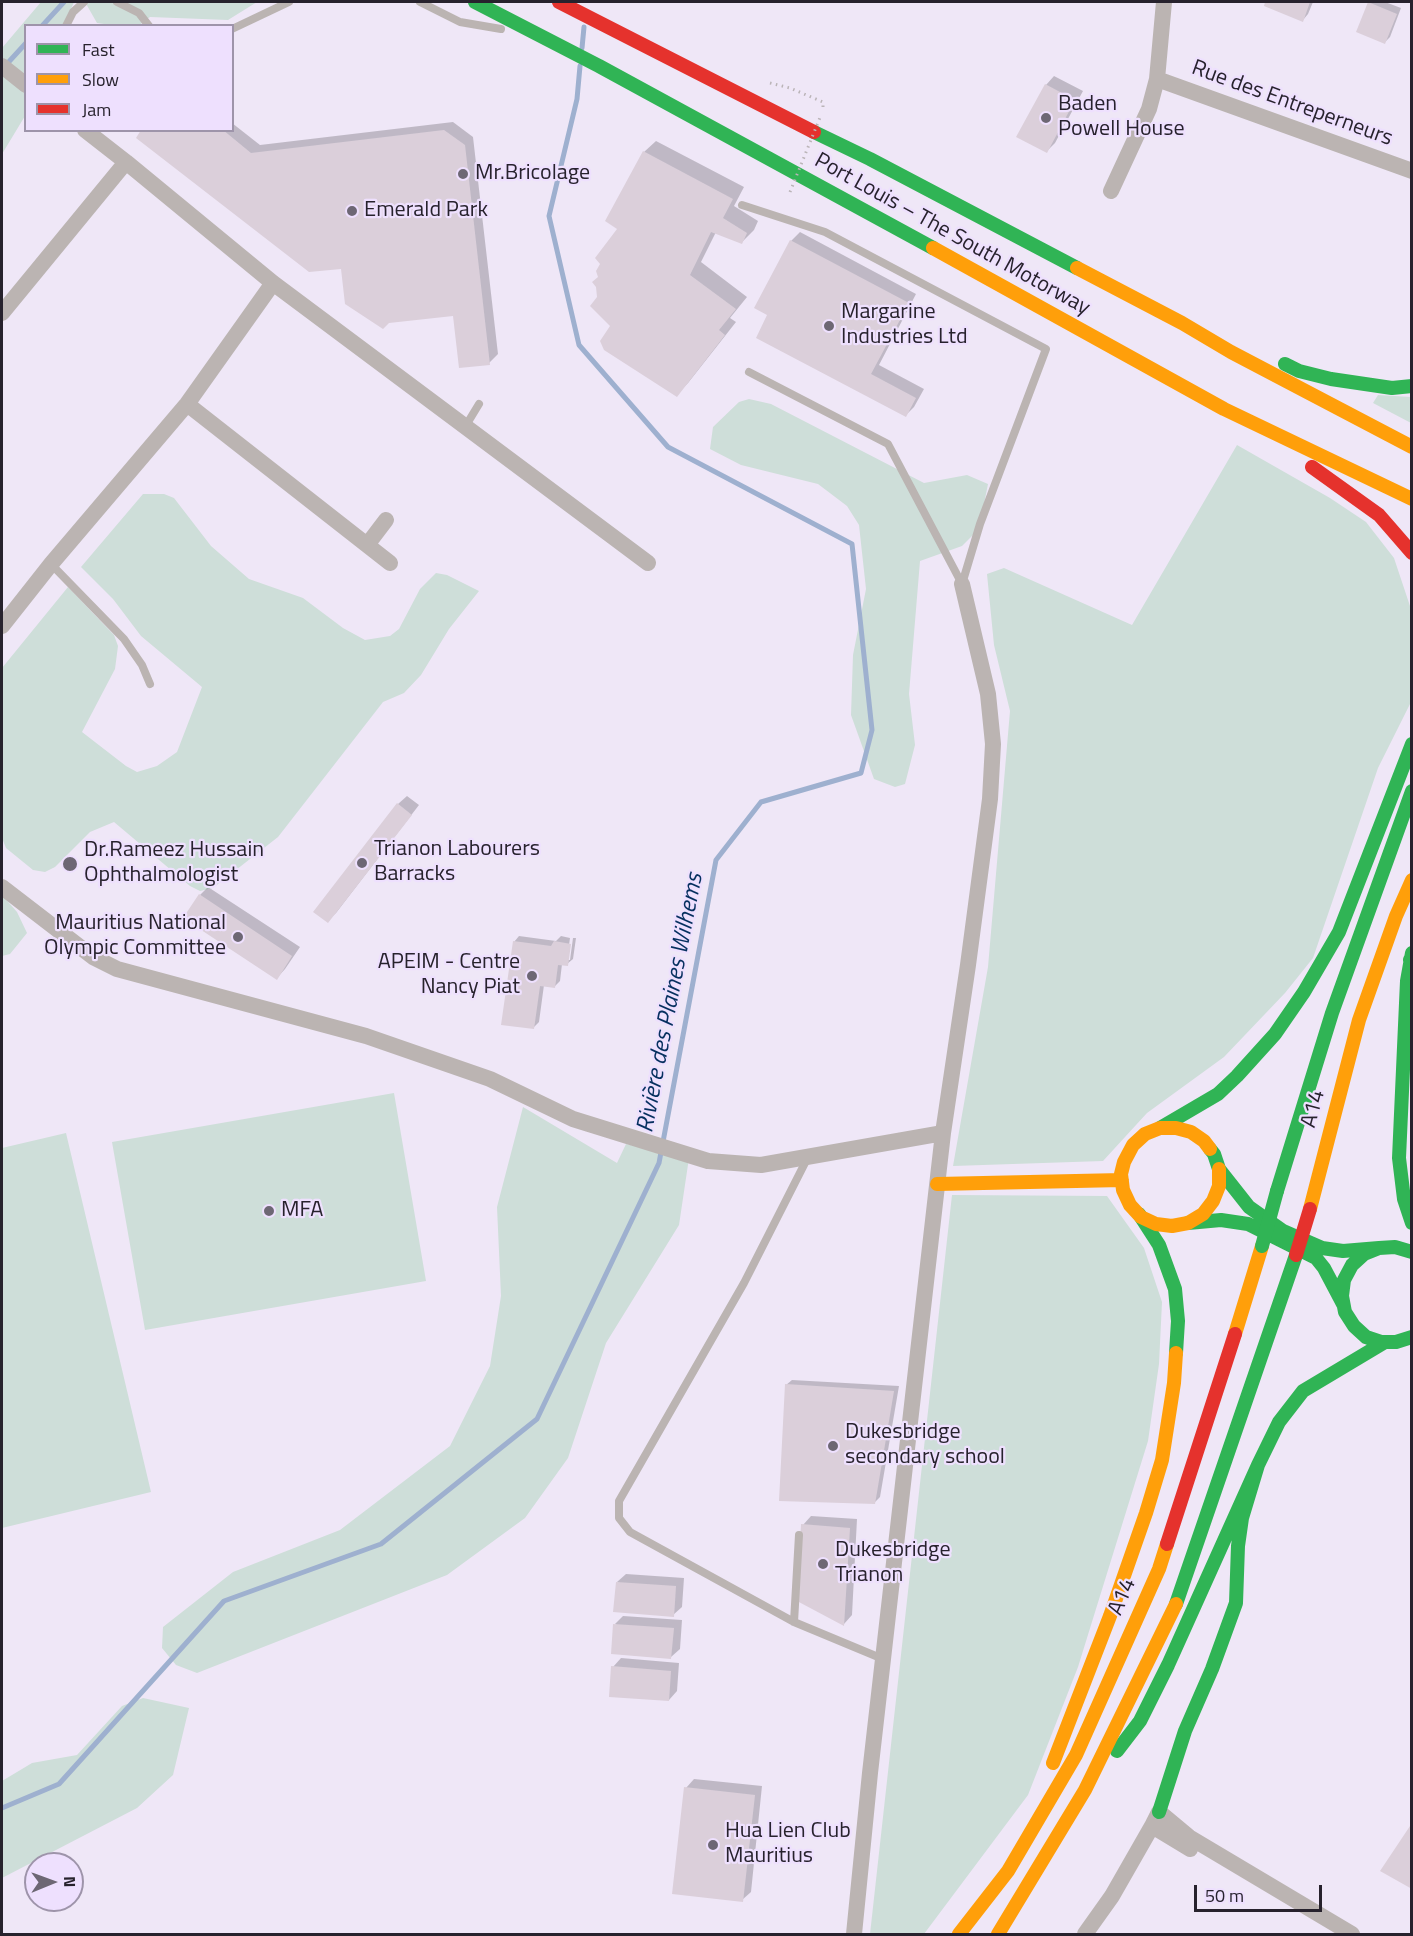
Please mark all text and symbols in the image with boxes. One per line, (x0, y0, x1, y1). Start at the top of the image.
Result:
legend (24, 24, 234, 132)
text: Fast (82, 36, 115, 63)
street label: Rue des Entreperneurs (1188, 55, 1396, 153)
text: Slow (82, 66, 119, 93)
place label: Baden Powell House (1058, 92, 1185, 144)
text: Jam (82, 96, 111, 123)
marker: Baden Powell House (1039, 111, 1053, 125)
street label: Port Louis – The South Motorway (810, 148, 1094, 322)
place label: Mr.Bricolage (475, 161, 590, 187)
marker: Mr.Bricolage (456, 167, 470, 181)
place label: Emerald Park (364, 198, 488, 224)
marker: Emerald Park (345, 204, 359, 218)
place label: Margarine Industries Ltd (841, 300, 968, 352)
marker: Margarine Industries Ltd (822, 319, 836, 333)
place label: Trianon Labourers Barracks (374, 837, 540, 888)
place label: Dr.Rameez Hussain Ophthalmologist (84, 838, 264, 890)
marker: Dr.Rameez Hussain Ophthalmologist (61, 855, 79, 873)
marker: Trianon Labourers Barracks (355, 856, 369, 870)
water label: Rivière des Plaines Wilhems (632, 871, 710, 1135)
place label: Mauritius National Olympic Committee (44, 911, 226, 962)
marker: Mauritius National Olympic Committee (231, 930, 245, 944)
place label: APEIM - Centre Nancy Piat (378, 950, 520, 1002)
marker: APEIM - Centre Nancy Piat (525, 969, 539, 983)
street label: A14 (1296, 1087, 1332, 1131)
place label: MFA (281, 1198, 323, 1224)
marker: MFA (262, 1204, 276, 1218)
place label: Dukesbridge secondary school (845, 1420, 1005, 1472)
marker: Dukesbridge secondary school (826, 1439, 840, 1453)
place label: Dukesbridge Trianon (835, 1538, 951, 1590)
marker: Dukesbridge Trianon (816, 1557, 830, 1571)
street label: A14 (1103, 1574, 1143, 1620)
place label: Hua Lien Club Mauritius (725, 1819, 851, 1870)
marker: Hua Lien Club Mauritius (706, 1838, 720, 1852)
north arrow (24, 1852, 84, 1912)
scale bar (1197, 1873, 1324, 1911)
text: N (58, 1876, 82, 1887)
text: 50 m (1205, 1882, 1244, 1909)

